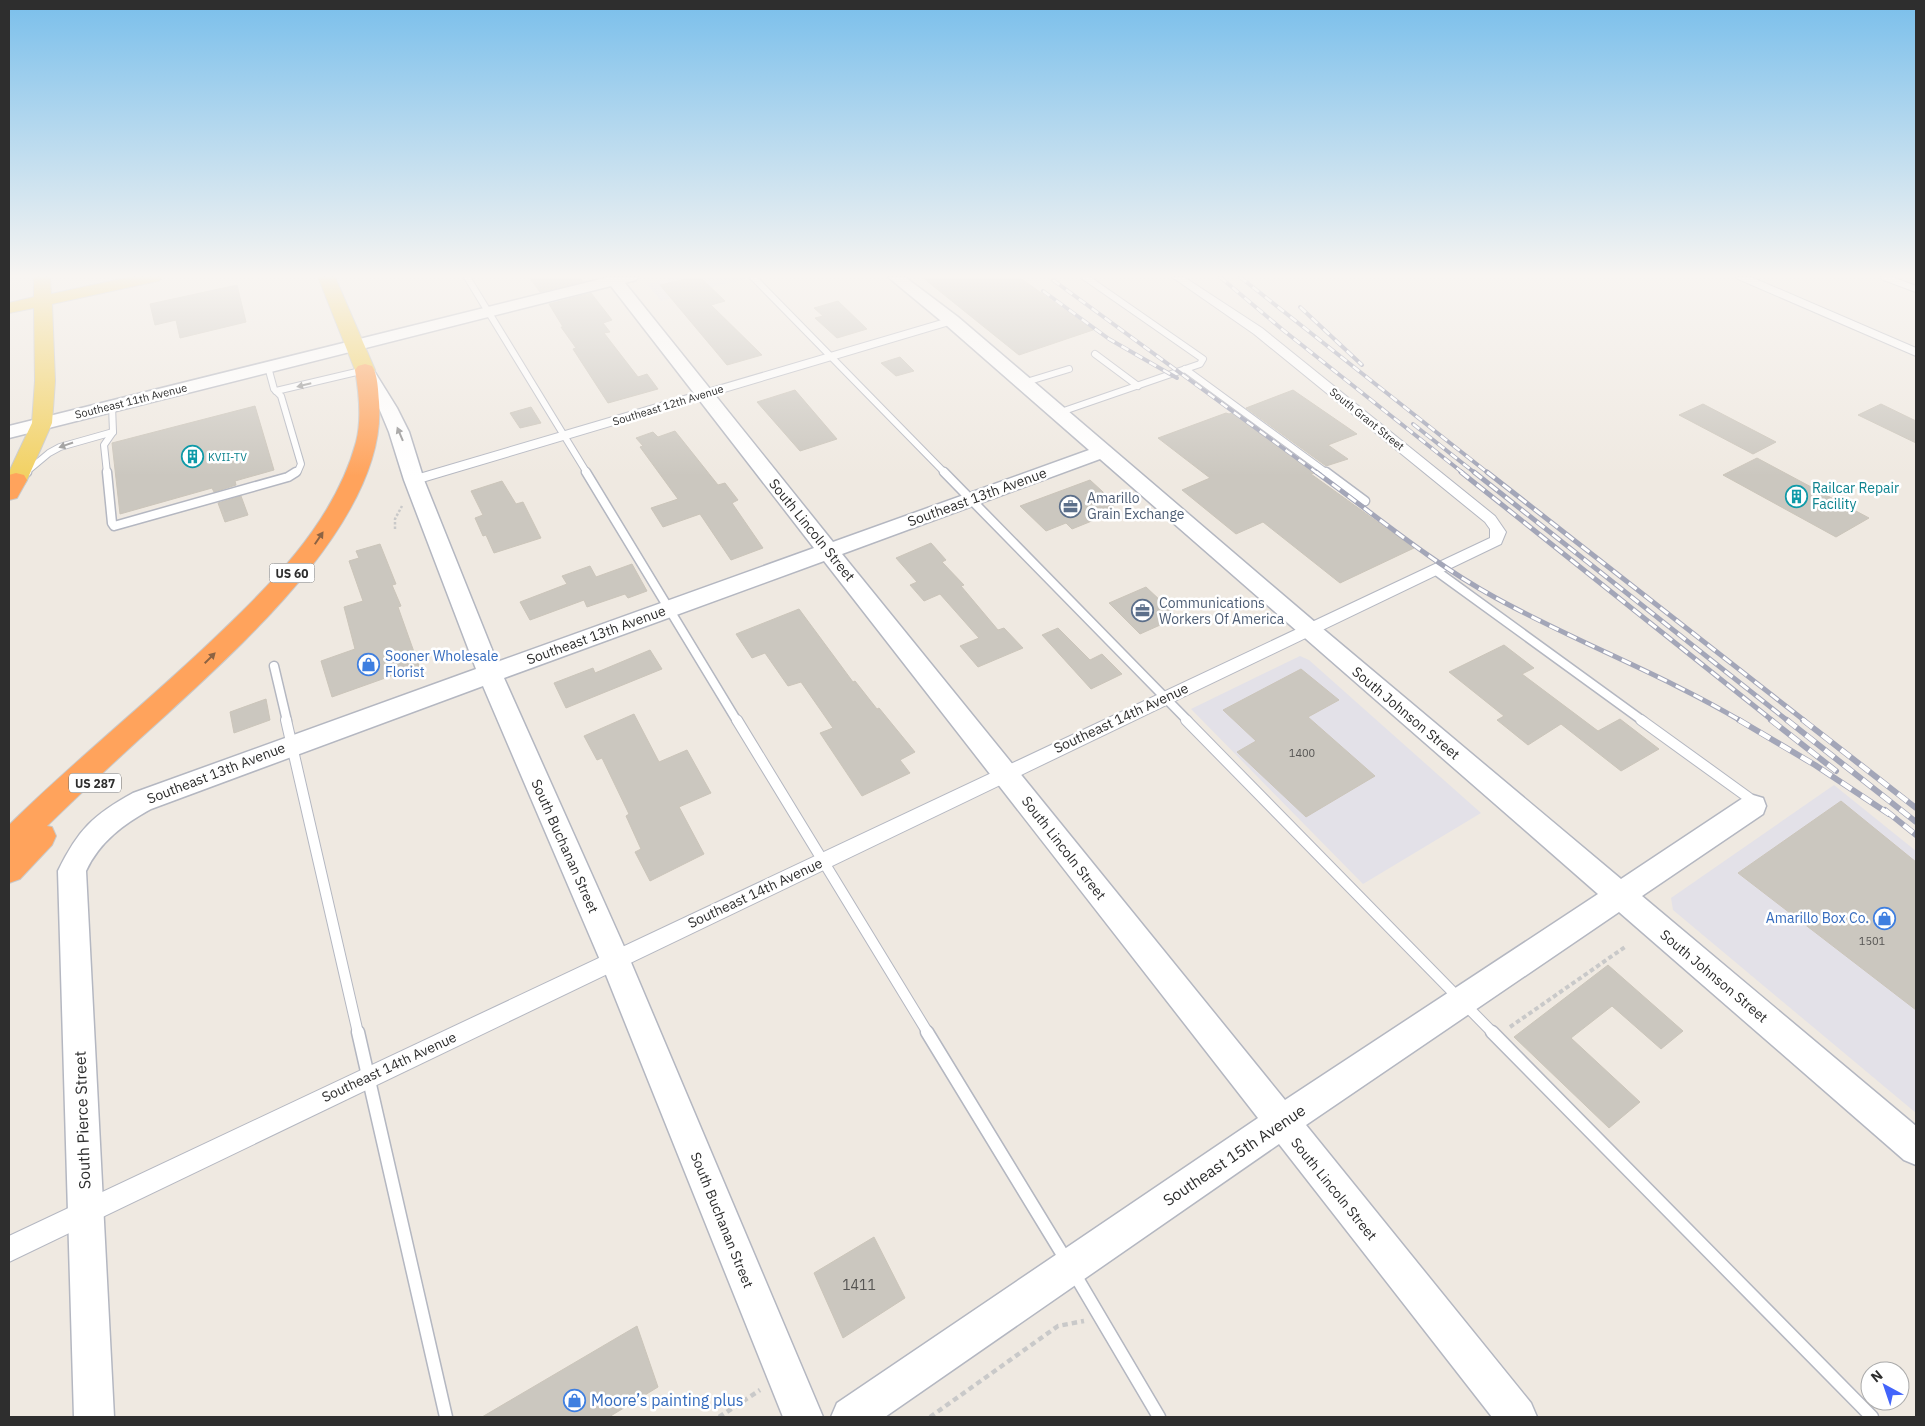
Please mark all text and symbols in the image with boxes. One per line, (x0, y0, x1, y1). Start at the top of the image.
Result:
street label: Southeast 11th Avenue (73, 380, 189, 422)
one-way arrow (296, 381, 311, 389)
street label: Southeast 12th Avenue (611, 381, 725, 429)
street label: South Grant Street (1327, 385, 1407, 453)
one-way arrow (396, 426, 404, 441)
one-way arrow (58, 441, 73, 449)
building icon: KVII-TV (180, 445, 204, 469)
place label: KVII-TV (208, 450, 247, 464)
street label: Southeast 13th Avenue (905, 463, 1049, 531)
street label: South Lincoln Street (765, 475, 859, 585)
place label: Railcar Repair Facility (1812, 479, 1899, 513)
building icon: Railcar Repair Facility (1784, 484, 1808, 508)
place label: Amarillo Grain Exchange (1087, 489, 1185, 523)
office icon: Amarillo Grain Exchange (1059, 494, 1083, 518)
one-way arrow (314, 531, 324, 545)
road number: US 60 (270, 564, 314, 582)
place label: Communications Workers Of America (1159, 594, 1285, 628)
office icon: Communications Workers Of America (1131, 599, 1155, 623)
street label: Southeast 13th Avenue (524, 601, 668, 669)
place label: Sooner Wholesale Florist (385, 647, 499, 681)
one-way arrow (204, 652, 216, 664)
shop icon: Sooner Wholesale Florist (357, 652, 381, 676)
street label: South Johnson Street (1348, 663, 1464, 763)
street label: Southeast 14th Avenue (1051, 679, 1192, 757)
street label: Southeast 13th Avenue (144, 738, 288, 808)
house number: 1400 (1289, 746, 1315, 760)
road number: US 287 (69, 774, 121, 792)
street label: South Buchanan Street (527, 776, 603, 916)
street label: South Lincoln Street (1018, 792, 1110, 904)
street label: Southeast 14th Avenue (685, 854, 826, 932)
shop icon: Amarillo Box Co. (1873, 906, 1897, 930)
place label: Amarillo Box Co. (1766, 909, 1869, 927)
street label: South Johnson Street (1656, 926, 1772, 1026)
house number: 1501 (1859, 934, 1886, 948)
street label: Southeast 14th Avenue (319, 1028, 460, 1106)
street label: South Pierce Street (70, 1050, 94, 1190)
street label: Southeast 15th Avenue (1159, 1100, 1309, 1210)
street label: South Lincoln Street (1287, 1134, 1381, 1244)
street label: South Buchanan Street (687, 1150, 757, 1291)
house number: 1411 (842, 1276, 876, 1294)
north arrow (1860, 1361, 1910, 1411)
text: N (1867, 1366, 1886, 1386)
shop icon: Moore’s painting plus (563, 1388, 587, 1412)
place label: Moore’s painting plus (591, 1390, 744, 1410)

